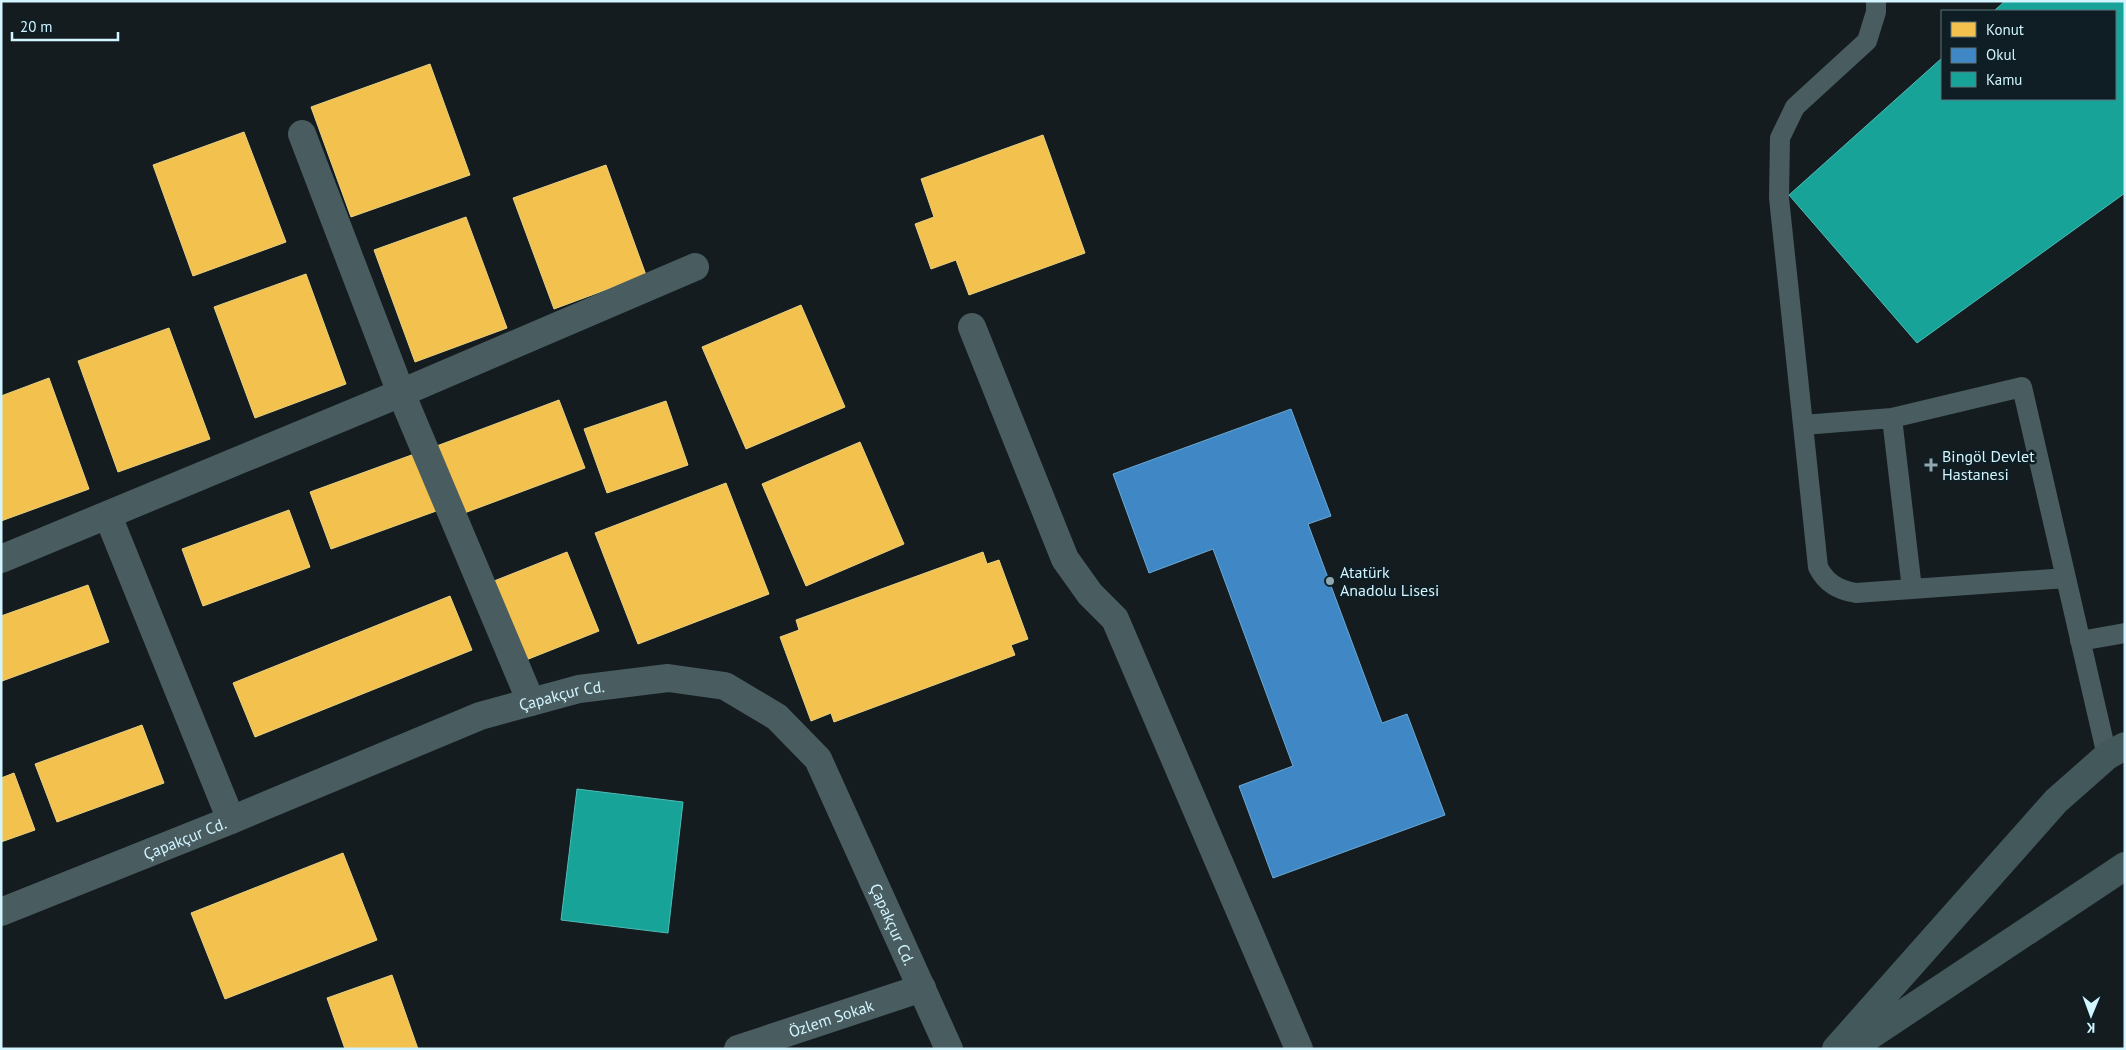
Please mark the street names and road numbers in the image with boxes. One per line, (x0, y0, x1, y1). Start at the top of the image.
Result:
street label: Çapakçur Cd. (517, 676, 606, 715)
street label: Çapakçur Cd. (140, 813, 229, 864)
street label: Çapakçur Cd. (866, 880, 920, 968)
street label: Özlem Sokak (786, 995, 876, 1042)

